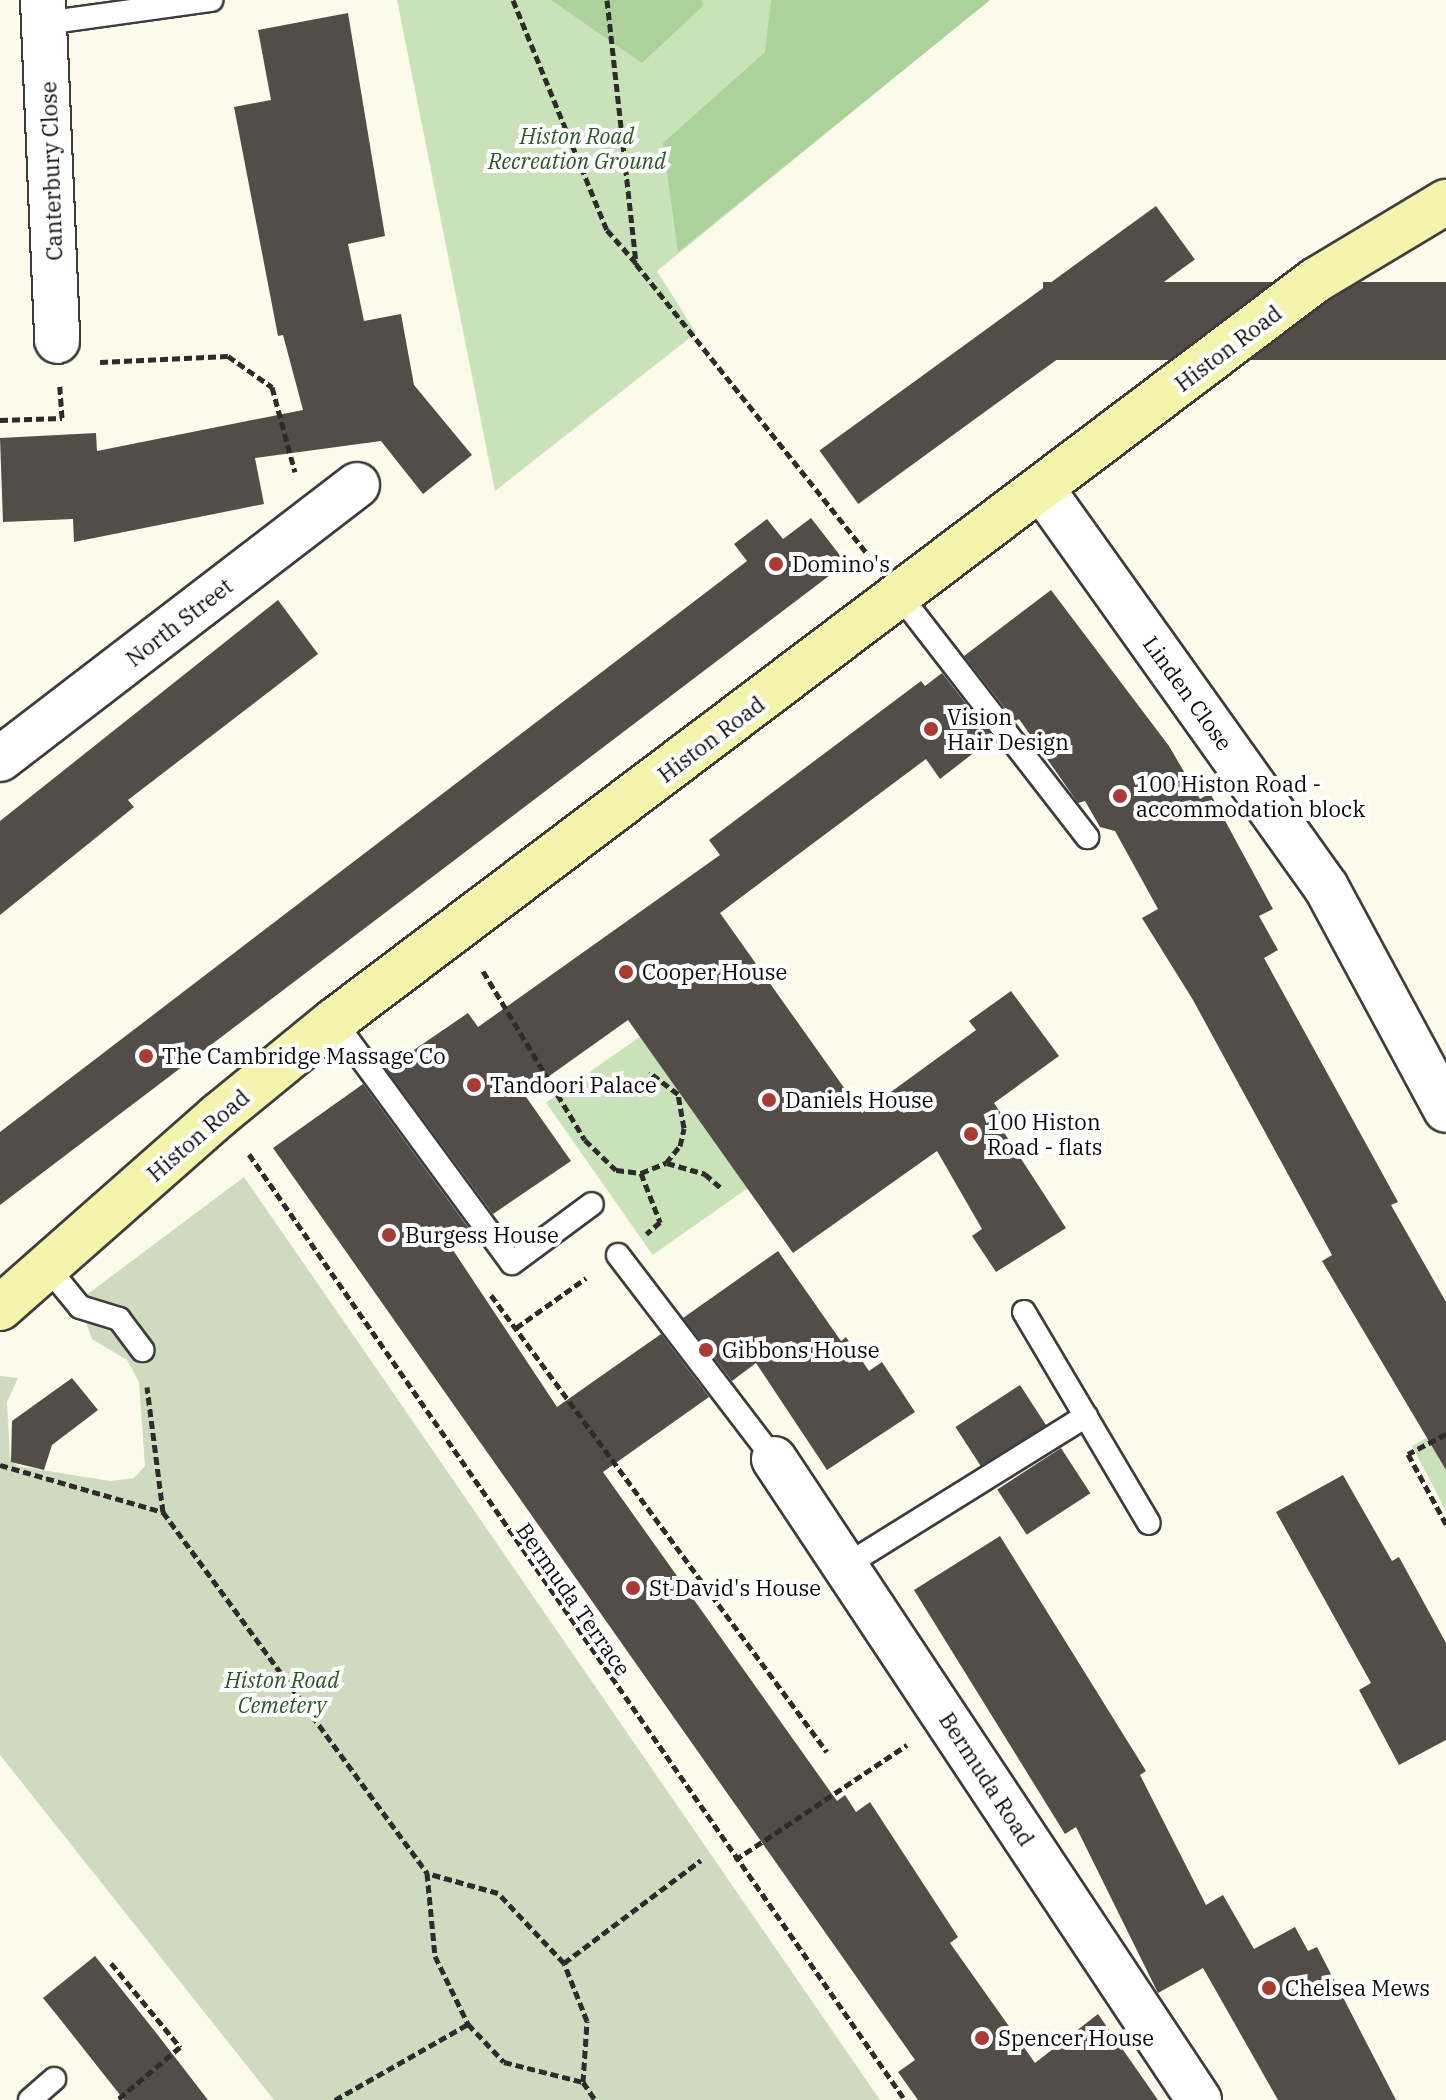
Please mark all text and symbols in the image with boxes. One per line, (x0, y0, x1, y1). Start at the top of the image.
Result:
street label: Canterbury Close (35, 81, 67, 261)
park label: Histon Road Recreation Ground (488, 122, 666, 174)
street label: Histon Road (1169, 299, 1287, 397)
place label: Domino's (792, 551, 890, 577)
marker: Domino's (767, 555, 785, 573)
street label: North Street (121, 572, 237, 672)
street label: Linden Close (1138, 631, 1238, 755)
street label: Histon Road (652, 690, 770, 788)
place label: Vision Hair Design (947, 703, 1069, 754)
marker: Vision Hair Design (922, 720, 940, 738)
place label: 100 Histon Road - accommodation block (1136, 770, 1365, 822)
marker: 100 Histon Road - accommodation block (1111, 787, 1129, 805)
place label: Cooper House (642, 959, 787, 985)
marker: Cooper House (617, 963, 635, 981)
place label: The Cambridge Massage Co (162, 1043, 446, 1069)
marker: The Cambridge Massage Co (137, 1047, 155, 1065)
place label: Tandoori Palace (490, 1072, 657, 1098)
marker: Tandoori Palace (465, 1076, 483, 1094)
street label: Histon Road (142, 1083, 254, 1187)
place label: Daniels House (785, 1087, 934, 1113)
marker: Daniels House (760, 1091, 778, 1109)
place label: 100 Histon Road - flats (987, 1108, 1103, 1160)
marker: 100 Histon Road - flats (962, 1125, 980, 1143)
place label: Burgess House (405, 1222, 559, 1248)
marker: Burgess House (380, 1226, 398, 1244)
place label: Gibbons House (722, 1337, 879, 1363)
marker: Gibbons House (697, 1341, 715, 1359)
street label: Bermuda Terrace (511, 1517, 637, 1681)
place label: St David's House (649, 1575, 821, 1601)
marker: St David's House (624, 1579, 642, 1597)
park label: Histon Road Cemetery (225, 1666, 339, 1718)
street label: Bermuda Road (934, 1707, 1040, 1851)
place label: Chelsea Mews (1285, 1975, 1430, 2001)
marker: Chelsea Mews (1260, 1979, 1278, 1997)
place label: Spencer House (998, 2025, 1154, 2051)
marker: Spencer House (973, 2029, 991, 2047)

